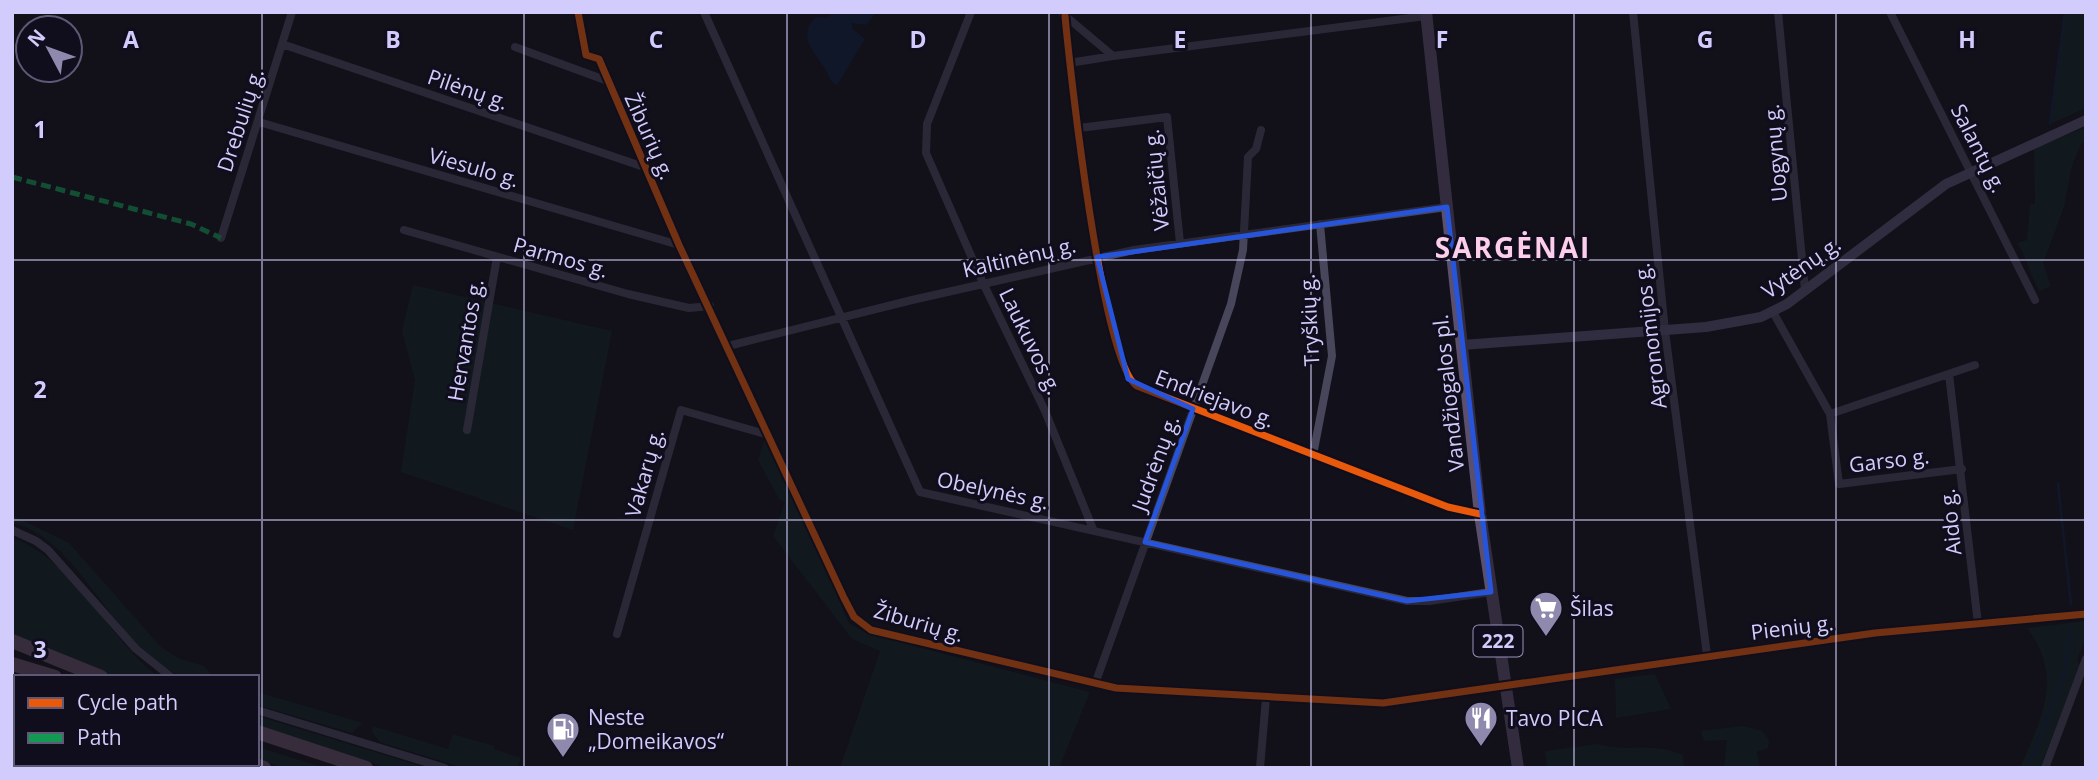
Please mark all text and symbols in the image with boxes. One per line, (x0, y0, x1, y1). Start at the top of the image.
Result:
north arrow (14, 14, 84, 84)
text: N (21, 23, 51, 52)
text: A (123, 23, 139, 55)
text: B (385, 23, 401, 55)
text: C (649, 23, 663, 55)
text: D (909, 23, 927, 55)
text: E (1174, 23, 1186, 55)
text: F (1436, 23, 1448, 55)
text: G (1697, 23, 1713, 55)
text: H (1958, 23, 1976, 55)
street label: Pilėnų g. (424, 62, 512, 116)
street label: Drebulių g. (210, 65, 270, 175)
street label: Žiburių g. (618, 88, 682, 184)
street label: Salantų g. (1945, 99, 2013, 197)
street label: Uogynų g. (1757, 103, 1793, 203)
text: 1 (33, 113, 47, 145)
street label: Vėžaičių g. (1137, 128, 1175, 232)
street label: Viesulo g. (426, 141, 522, 193)
district label: SARGĖNAI (1435, 228, 1591, 266)
street label: Parmos g. (510, 230, 612, 284)
street label: Kaltinėnų g. (960, 230, 1078, 284)
street label: Vytėnų g. (1756, 230, 1846, 304)
street label: Agronomijos g. (1627, 262, 1673, 410)
street label: Tryškių g. (1293, 273, 1325, 367)
street label: Hervantos g. (440, 277, 490, 403)
street label: Laukuvos g. (993, 283, 1069, 399)
street label: Vandžiogalos pl. (1426, 313, 1470, 473)
street label: Endriejavo g. (1151, 362, 1279, 434)
text: 2 (33, 373, 47, 405)
street label: Judrėnų g. (1124, 411, 1185, 517)
street label: Vakarų g. (618, 426, 670, 520)
street label: Garso g. (1847, 441, 1931, 479)
street label: Obelynės g. (934, 464, 1052, 516)
street label: Aido g. (1933, 487, 1967, 557)
supermarket icon: Šilas (1527, 589, 1565, 638)
place label: Šilas (1570, 594, 1614, 622)
street label: Žiburių g. (871, 596, 967, 648)
street label: Pienių g. (1749, 608, 1835, 646)
road number: 222 (1474, 626, 1522, 656)
text: 3 (33, 633, 47, 665)
legend (14, 675, 259, 766)
text: Cycle path (77, 688, 178, 716)
restaurant icon: Tavo PICA (1462, 699, 1500, 748)
place label: Neste „Domeikavos“ (588, 703, 725, 755)
place label: Tavo PICA (1506, 704, 1604, 732)
fuel station icon: Neste „Domeikavos“ (544, 710, 582, 759)
text: Path (77, 723, 122, 751)

